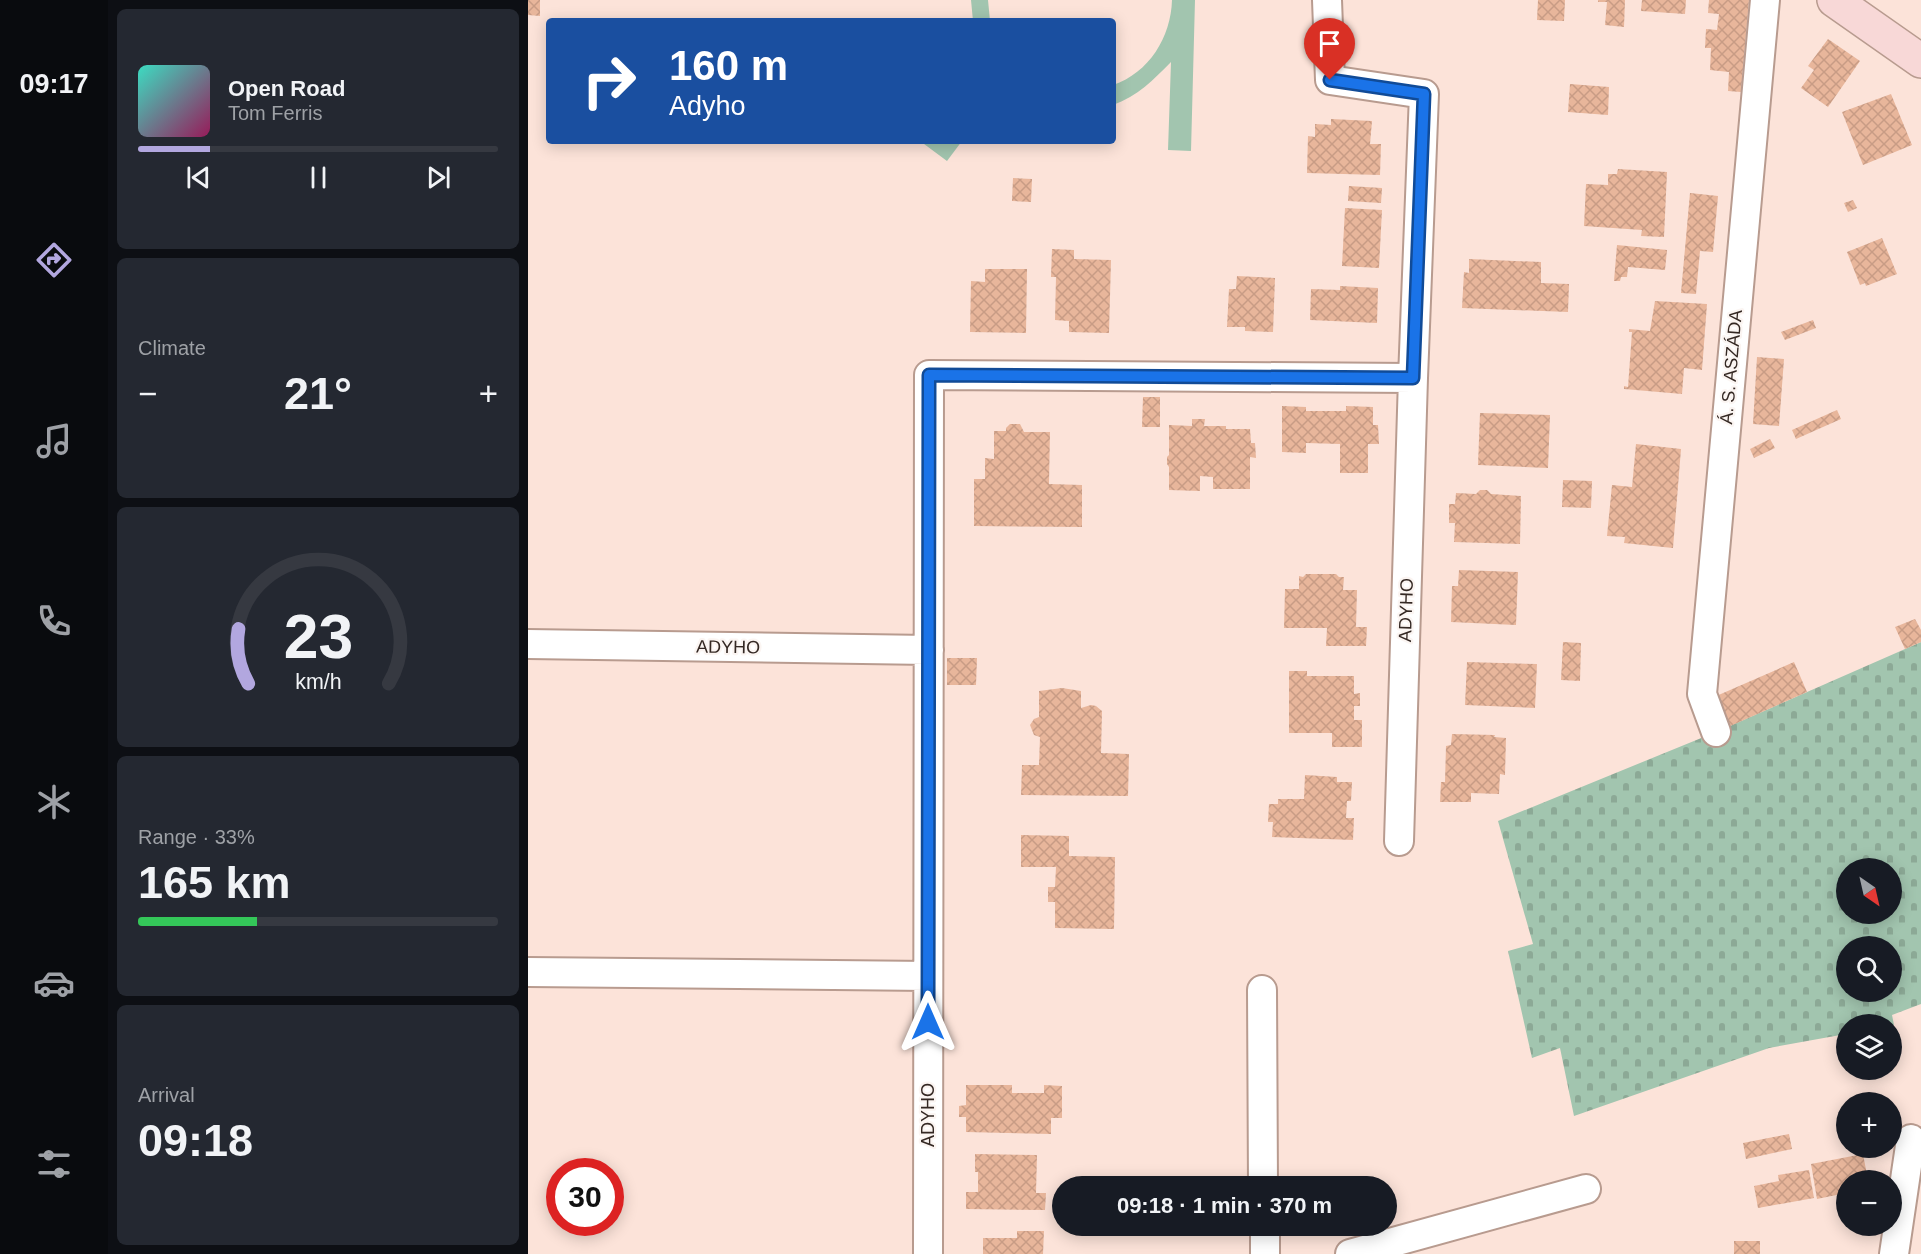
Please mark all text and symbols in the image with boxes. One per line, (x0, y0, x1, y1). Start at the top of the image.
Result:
pin (1304, 18, 1355, 80)
icon: arrive (1313, 27, 1346, 60)
icon: right (570, 42, 648, 120)
text: 160 m (669, 42, 788, 89)
text: 09:17 (19, 69, 89, 99)
text: Open Road (228, 76, 345, 101)
text: Adyho (669, 91, 746, 121)
text: Tom Ferris (228, 102, 322, 124)
icon: previous (182, 161, 215, 194)
icon: pause (302, 161, 335, 194)
icon: next (422, 161, 455, 194)
icon: directions (33, 239, 75, 281)
street label: Á. S. ASZÁDA (1716, 309, 1746, 425)
text: Climate (138, 337, 206, 359)
text: 21° (284, 368, 352, 419)
text: − (138, 375, 157, 412)
text: + (479, 375, 498, 412)
icon: music (33, 420, 75, 462)
street label: ADYHO (1395, 578, 1417, 642)
icon: phone (33, 600, 75, 642)
text: 23 (283, 602, 353, 671)
street label: ADYHO (696, 636, 760, 658)
text: km/h (295, 670, 341, 694)
icon: climate (33, 781, 75, 823)
text: Range · 33% (138, 826, 255, 848)
text: 165 km (138, 857, 291, 908)
north arrow (1836, 858, 1902, 924)
map controls (1836, 858, 1902, 1236)
button: search (1836, 936, 1902, 1002)
icon: car (33, 962, 75, 1004)
position arrow (896, 990, 960, 1054)
button: layers (1836, 1014, 1902, 1080)
street label: ADYHO (918, 1083, 938, 1147)
text: Arrival (138, 1084, 195, 1106)
button: + (1836, 1092, 1902, 1158)
text: 09:18 (138, 1115, 253, 1166)
icon: filters (33, 1143, 75, 1185)
speed limit sign: 30 (546, 1158, 624, 1236)
button: − (1836, 1170, 1902, 1236)
text: 09:18 · 1 min · 370 m (1117, 1193, 1332, 1218)

